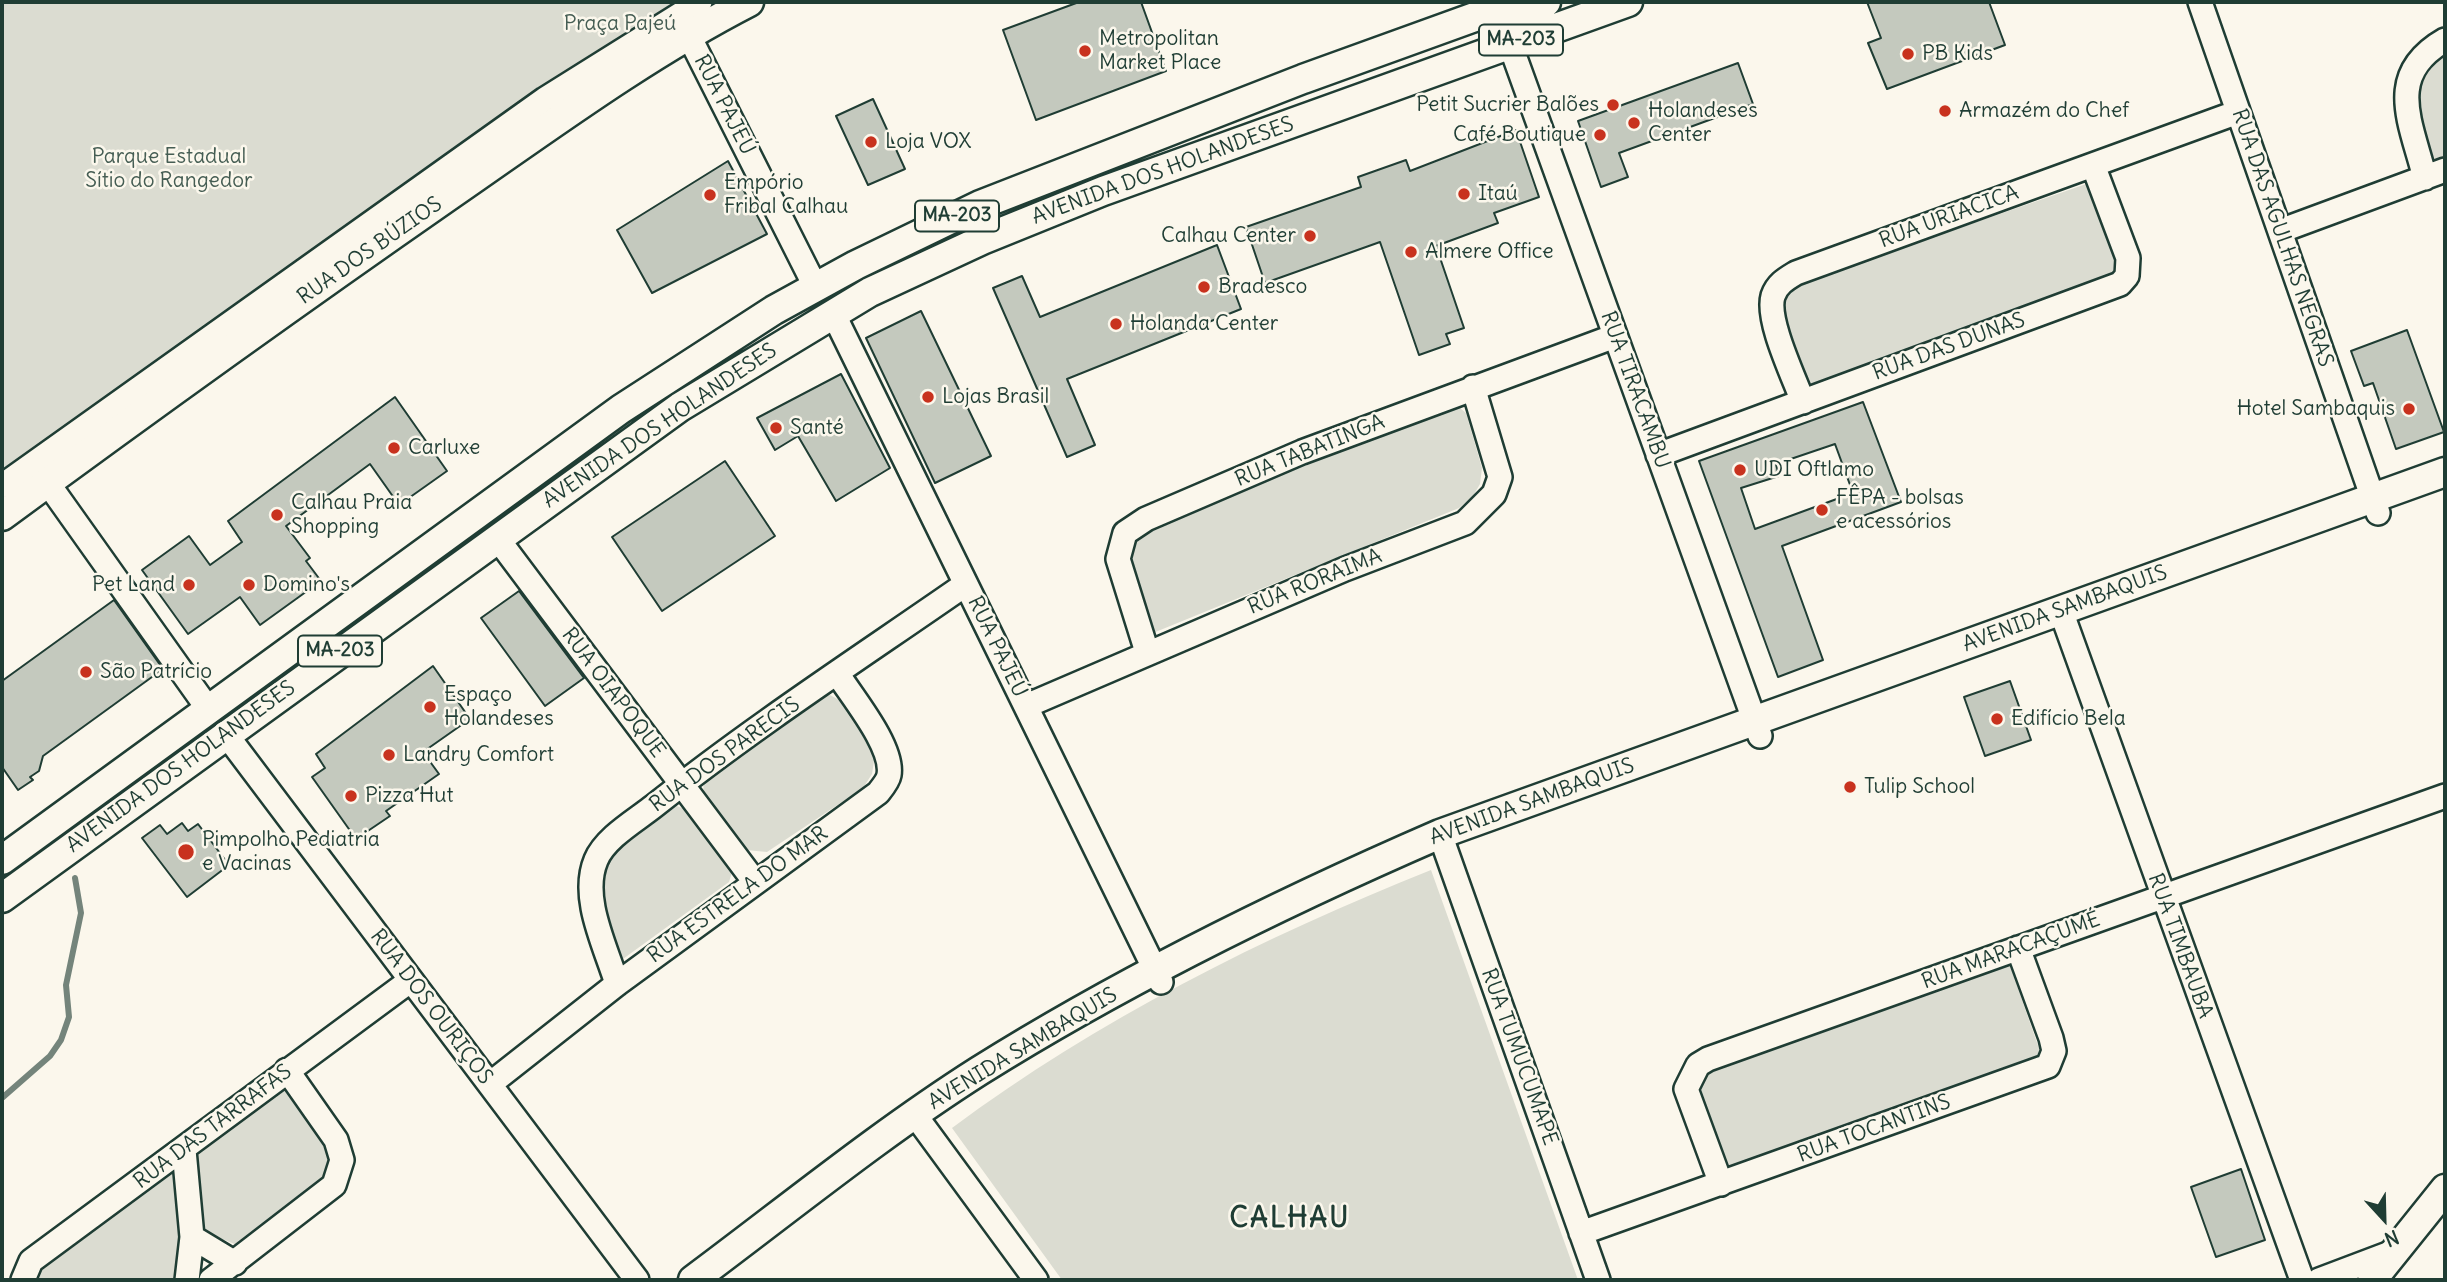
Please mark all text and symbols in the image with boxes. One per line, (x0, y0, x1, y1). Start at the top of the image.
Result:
park label: Praça Pajeú (564, 11, 676, 37)
road number: MA-203 (1479, 24, 1563, 56)
place label: Metropolitan Market Place (1099, 26, 1221, 76)
place label: PB Kids (1922, 41, 1993, 67)
marker: Metropolitan Market Place (1077, 43, 1093, 59)
marker: PB Kids (1900, 46, 1916, 62)
street label: RUA PAJEÚ (688, 51, 760, 159)
place label: Petit Sucrier Balões (1416, 92, 1599, 118)
marker: Petit Sucrier Balões (1605, 97, 1621, 113)
place label: Holandeses Center (1648, 98, 1758, 148)
place label: Armazém do Chef (1959, 98, 2129, 124)
marker: Armazém do Chef (1937, 103, 1953, 119)
street label: RUA DAS AGULHAS NEGRAS (2226, 106, 2338, 370)
street label: AVENIDA DOS HOLANDESES (1029, 112, 1297, 230)
marker: Holandeses Center (1626, 115, 1642, 131)
place label: Café Boutique (1453, 122, 1586, 148)
marker: Café Boutique (1592, 127, 1608, 143)
place label: Loja VOX (885, 129, 971, 155)
marker: Loja VOX (863, 134, 879, 150)
park label: Parque Estadual Sítio do Rangedor (85, 144, 253, 194)
place label: Empório Fribal Calhau (724, 170, 848, 220)
street label: RUA URIACICA (1876, 180, 2022, 254)
place label: Itaú (1478, 181, 1518, 207)
marker: Itaú (1456, 186, 1472, 202)
marker: Empório Fribal Calhau (702, 187, 718, 203)
street label: RUA DOS BÚZIOS (293, 192, 447, 310)
road number: MA-203 (915, 200, 999, 232)
place label: Calhau Center (1161, 223, 1296, 249)
marker: Calhau Center (1302, 228, 1318, 244)
place label: Almere Office (1425, 239, 1553, 265)
marker: Almere Office (1403, 244, 1419, 260)
place label: Bradesco (1218, 274, 1307, 300)
marker: Bradesco (1196, 279, 1212, 295)
street label: RUA TIRACAMBU (1595, 308, 1675, 472)
street label: RUA DAS DUNAS (1869, 308, 2029, 386)
place label: Holanda Center (1130, 311, 1278, 337)
marker: Holanda Center (1108, 316, 1124, 332)
street label: AVENIDA DOS HOLANDESES (538, 338, 782, 514)
place label: Lojas Brasil (942, 384, 1049, 410)
marker: Lojas Brasil (920, 389, 936, 405)
place label: Hotel Sambaquis (2237, 396, 2395, 422)
marker: Hotel Sambaquis (2401, 401, 2417, 417)
street label: RUA TABATINGA (1231, 409, 1389, 493)
place label: Santé (790, 415, 844, 441)
marker: Santé (768, 420, 784, 436)
place label: Carluxe (408, 435, 480, 461)
marker: Carluxe (386, 440, 402, 456)
place label: UDI Oftlamo (1754, 457, 1874, 483)
marker: UDI Oftlamo (1732, 462, 1748, 478)
place label: FÊPA - bolsas e acessórios (1836, 485, 1964, 535)
place label: Calhau Praia Shopping (291, 490, 412, 540)
marker: FÊPA - bolsas e acessórios (1814, 502, 1830, 518)
marker: Calhau Praia Shopping (269, 507, 285, 523)
street label: RUA RORAIMA (1244, 544, 1386, 620)
street label: AVENIDA SAMBAQUIS (1959, 560, 2171, 658)
place label: Pet Land (92, 572, 175, 598)
place label: Domino's (263, 572, 350, 598)
marker: Pet Land (181, 577, 197, 593)
marker: Domino's (241, 577, 257, 593)
street label: RUA PAJEÚ (962, 592, 1032, 702)
street label: RUA OIAPOQUE (556, 623, 670, 763)
road number: MA-203 (298, 636, 382, 666)
place label: São Patrício (100, 659, 212, 685)
marker: São Patrício (78, 664, 94, 680)
street label: AVENIDA DOS HOLANDESES (62, 676, 300, 858)
place label: Espaço Holandeses (444, 682, 554, 732)
street label: RUA DOS PARECIS (645, 692, 805, 818)
marker: Espaço Holandeses (422, 699, 438, 715)
place label: Edifício Bela (2011, 706, 2126, 732)
marker: Edifício Bela (1989, 711, 2005, 727)
place label: Landry Comfort (403, 742, 554, 768)
marker: Landry Comfort (381, 747, 397, 763)
street label: AVENIDA SAMBAQUIS (1426, 753, 1638, 851)
place label: Tulip School (1864, 774, 1975, 800)
marker: Tulip School (1842, 779, 1858, 795)
place label: Pizza Hut (365, 783, 454, 809)
marker: Pizza Hut (343, 788, 359, 804)
street label: RUA ESTRELA DO MAR (643, 821, 833, 969)
place label: Pimpolho Pediatria e Vacinas (202, 827, 380, 877)
marker: Pimpolho Pediatria e Vacinas (176, 842, 196, 862)
street label: RUA TIMBAUBA (2142, 870, 2218, 1022)
street label: RUA MARACAÇUMÉ (1918, 907, 2104, 995)
street label: RUA DOS OURIÇOS (364, 924, 498, 1090)
street label: RUA TUMUCUMAPE (1475, 965, 1563, 1149)
street label: AVENIDA SAMBAQUIS (924, 983, 1122, 1115)
street label: RUA DAS TARRAFAS (129, 1059, 297, 1195)
street label: RUA TOCANTINS (1794, 1090, 1954, 1168)
north arrow (2349, 1184, 2419, 1254)
district label: CALHAU (1230, 1202, 1350, 1236)
text: N (2381, 1225, 2402, 1252)

